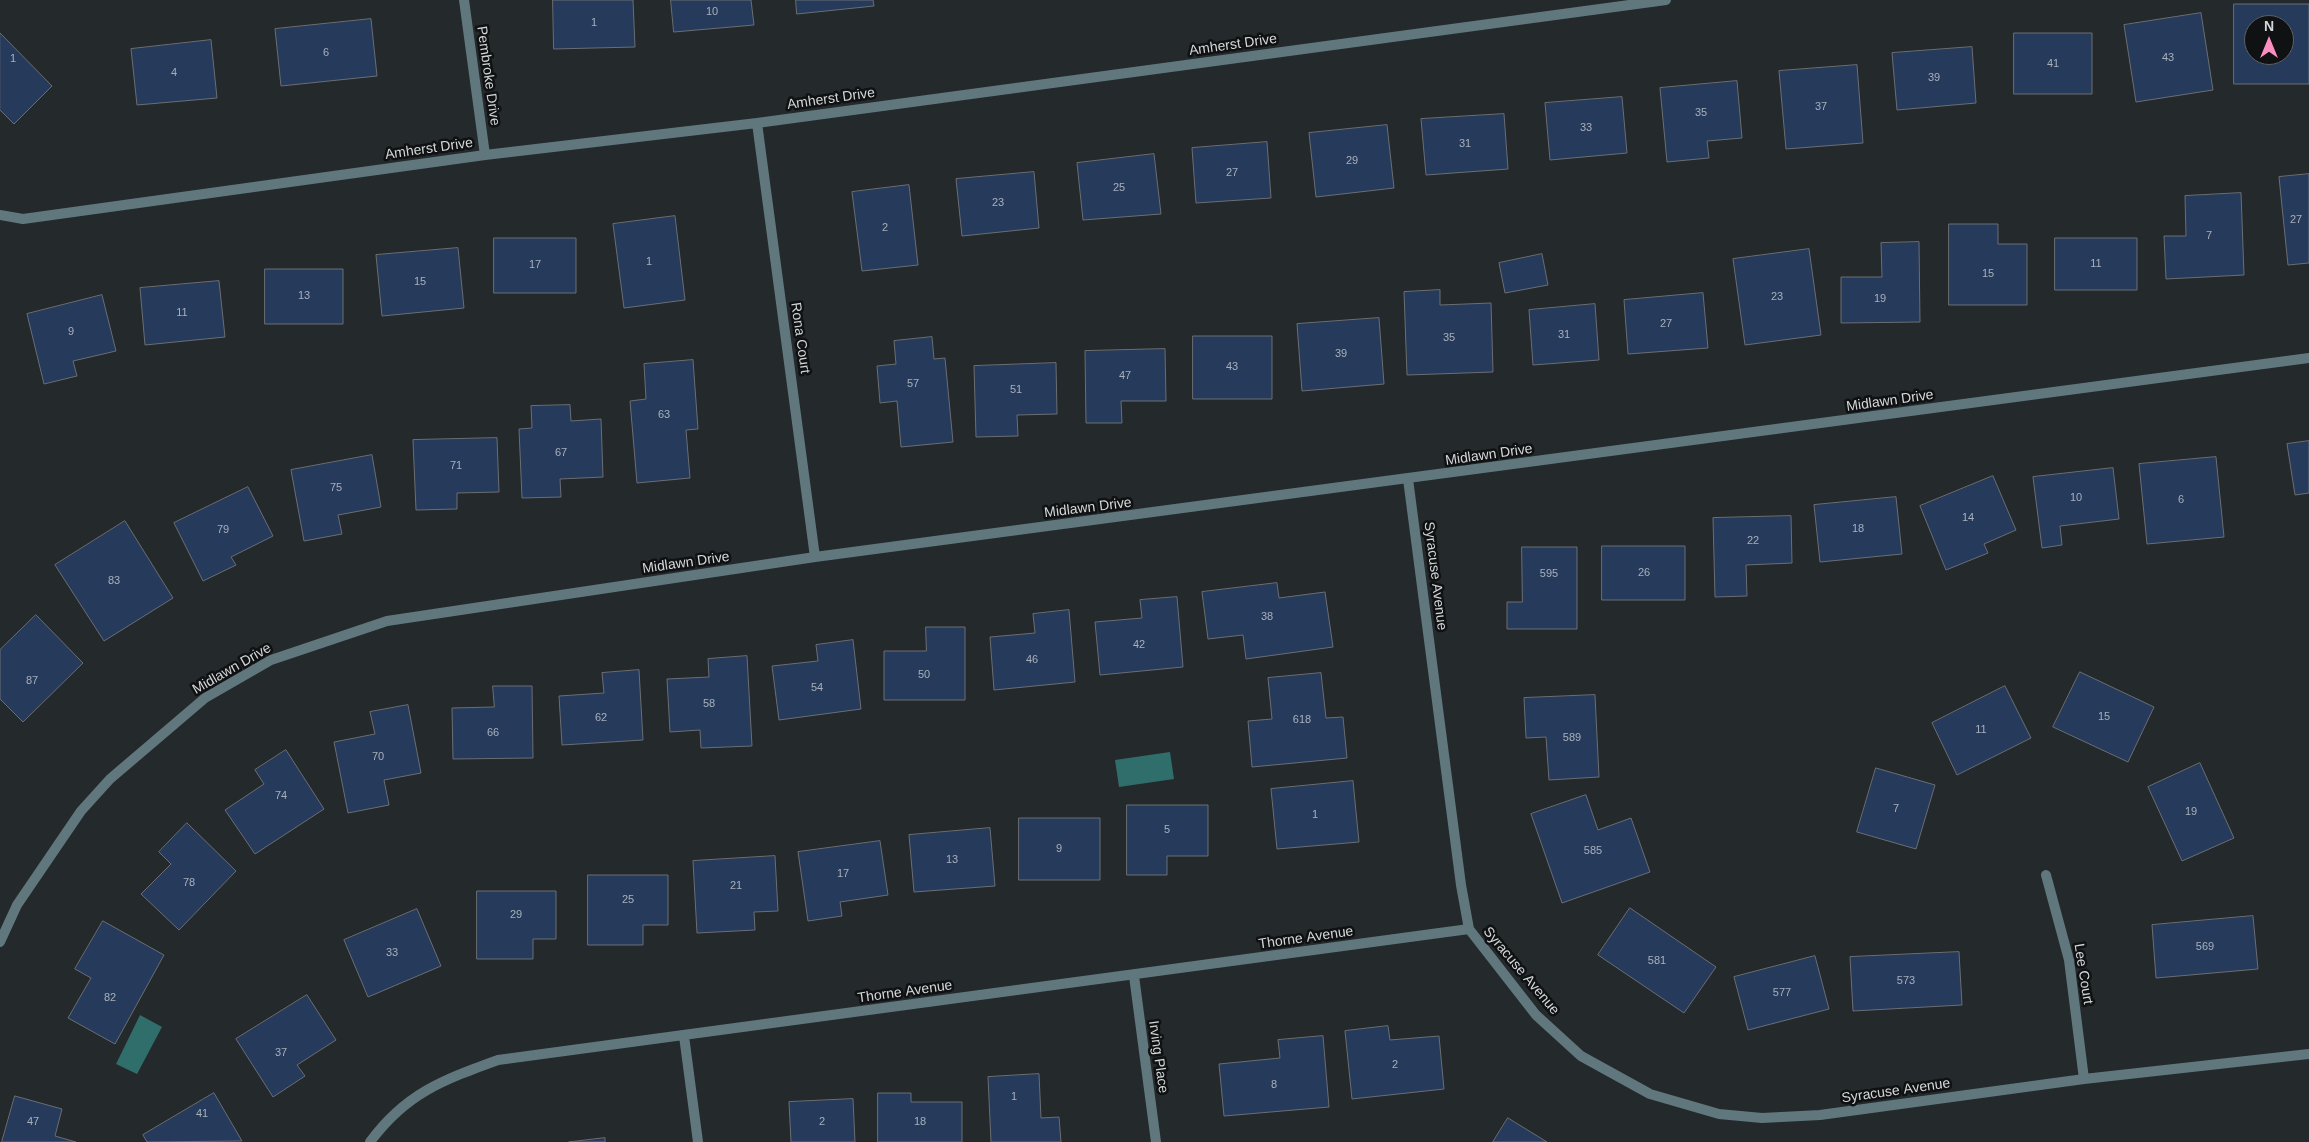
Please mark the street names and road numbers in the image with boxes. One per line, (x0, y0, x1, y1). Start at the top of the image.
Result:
street label: Pembroke Drive (473, 25, 503, 127)
street label: Amherst Drive (1188, 31, 1278, 59)
street label: Amherst Drive (786, 85, 876, 113)
street label: Amherst Drive (384, 135, 474, 163)
street label: Rona Court (787, 301, 813, 375)
street label: Midlawn Drive (1845, 387, 1935, 415)
street label: Midlawn Drive (1444, 441, 1534, 469)
street label: Midlawn Drive (1043, 494, 1133, 522)
street label: Syracuse Avenue (1420, 521, 1450, 631)
street label: Midlawn Drive (641, 549, 731, 577)
street label: Midlawn Drive (190, 640, 274, 698)
street label: Thorne Avenue (1258, 923, 1354, 953)
street label: Syracuse Avenue (1479, 924, 1563, 1018)
street label: Lee Court (2070, 942, 2096, 1006)
street label: Thorne Avenue (857, 977, 953, 1007)
street label: Irving Place (1145, 1020, 1171, 1094)
street label: Syracuse Avenue (1841, 1075, 1951, 1107)

